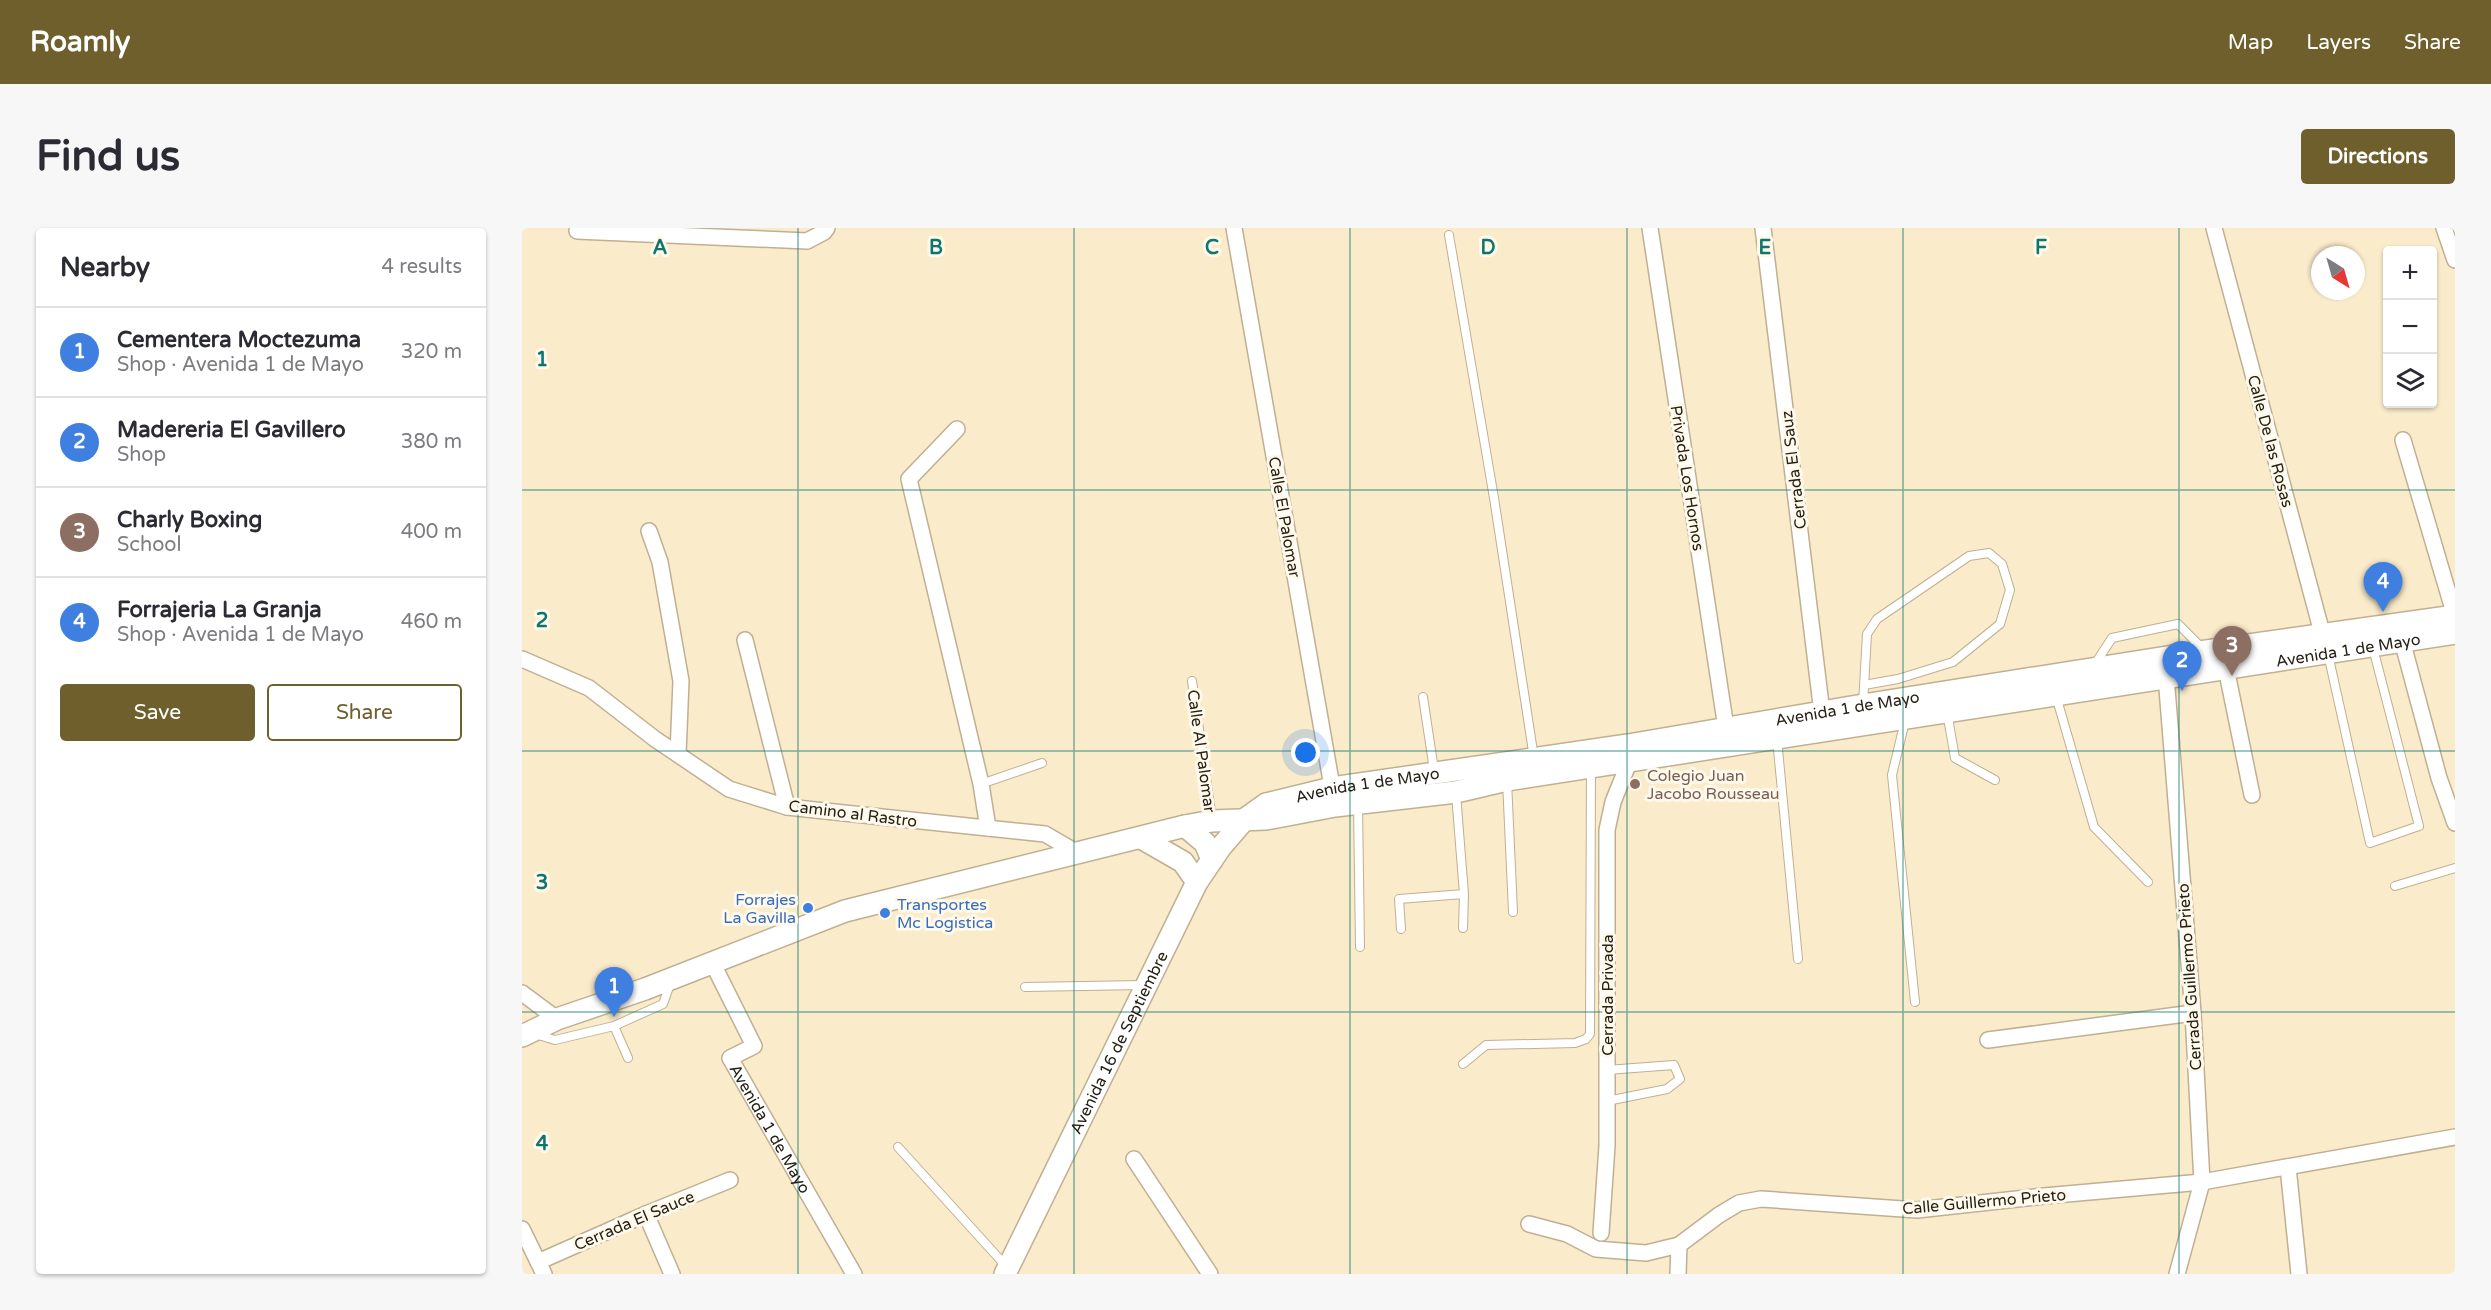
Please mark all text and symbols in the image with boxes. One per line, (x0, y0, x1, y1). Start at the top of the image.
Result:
text: Roamly (30, 25, 130, 59)
text: Map (2228, 30, 2273, 55)
text: Layers (2306, 30, 2371, 55)
text: Share (2404, 30, 2461, 55)
button: Directions (2301, 129, 2455, 184)
text: Find us (36, 131, 180, 182)
text: A (653, 236, 668, 260)
text: B (929, 236, 943, 260)
text: C (1205, 236, 1219, 260)
text: D (1480, 236, 1496, 260)
text: E (1759, 236, 1772, 260)
text: F (2035, 236, 2047, 260)
north arrow (2311, 246, 2365, 300)
map controls (2383, 246, 2437, 408)
button: + (2383, 246, 2437, 300)
text: Nearby (60, 252, 150, 283)
text: 4 results (382, 255, 462, 279)
button: − (2383, 300, 2437, 354)
text: Cementera Moctezuma (117, 327, 361, 353)
text: 1 (73, 340, 86, 364)
text: 320 m (401, 340, 462, 364)
text: 1 (536, 348, 548, 372)
text: Shop · Avenida 1 de Mayo (117, 353, 364, 377)
button: layers (2383, 354, 2437, 408)
street label: Calle De las Rosas (2243, 373, 2297, 510)
street label: Privada Los Hornos (1666, 404, 1708, 552)
street label: Cerrada El Sauz (1777, 409, 1811, 530)
text: Madereria El Gavillero (117, 417, 346, 443)
text: 2 (73, 430, 86, 454)
text: 380 m (401, 430, 462, 454)
text: Shop (117, 443, 166, 467)
street label: Calle El Palomar (1264, 455, 1305, 580)
text: Charly Boxing (117, 507, 262, 533)
text: 3 (73, 520, 86, 544)
text: 400 m (401, 520, 462, 544)
text: School (117, 533, 181, 557)
pin: 4 (2364, 562, 2402, 612)
text: Forrajeria La Granja (117, 597, 322, 623)
text: 2 (536, 609, 548, 633)
text: 4 (73, 610, 86, 634)
text: 460 m (401, 610, 462, 634)
text: Shop · Avenida 1 de Mayo (117, 623, 364, 647)
pin: 3 (2212, 626, 2252, 676)
street label: Avenida 1 de Mayo (2275, 630, 2422, 672)
pin: 2 (2162, 642, 2202, 691)
button: Save (60, 684, 255, 741)
button: Share (267, 684, 462, 741)
street label: Avenida 1 de Mayo (1774, 687, 1921, 731)
street label: Calle Al Palomar (1182, 688, 1220, 815)
your location (1291, 738, 1320, 767)
street label: Avenida 1 de Mayo (1293, 764, 1441, 808)
place label: Colegio Juan Jacobo Rousseau (1647, 766, 1780, 804)
marker: Colegio Juan Jacobo Rousseau (1628, 777, 1642, 791)
street label: Camino al Rastro (788, 796, 918, 832)
text: 3 (536, 871, 548, 895)
street label: Cerrada Guillermo Prieto (2173, 883, 2207, 1071)
place label: Forrajes La Gavilla (723, 890, 796, 928)
place label: Transportes Mc Logistica (897, 895, 993, 933)
marker: Forrajes La Gavilla (801, 901, 815, 915)
marker: Transportes Mc Logistica (878, 906, 892, 920)
street label: Cerrada Privada (1598, 934, 1618, 1056)
street label: Avenida 16 de Septiembre (1066, 948, 1173, 1138)
pin: 1 (594, 968, 634, 1017)
street label: Avenida 1 de Mayo (725, 1061, 815, 1197)
text: 4 (536, 1132, 549, 1156)
street label: Calle Guillermo Prieto (1901, 1185, 2067, 1219)
street label: Cerrada El Sauce (571, 1187, 698, 1255)

